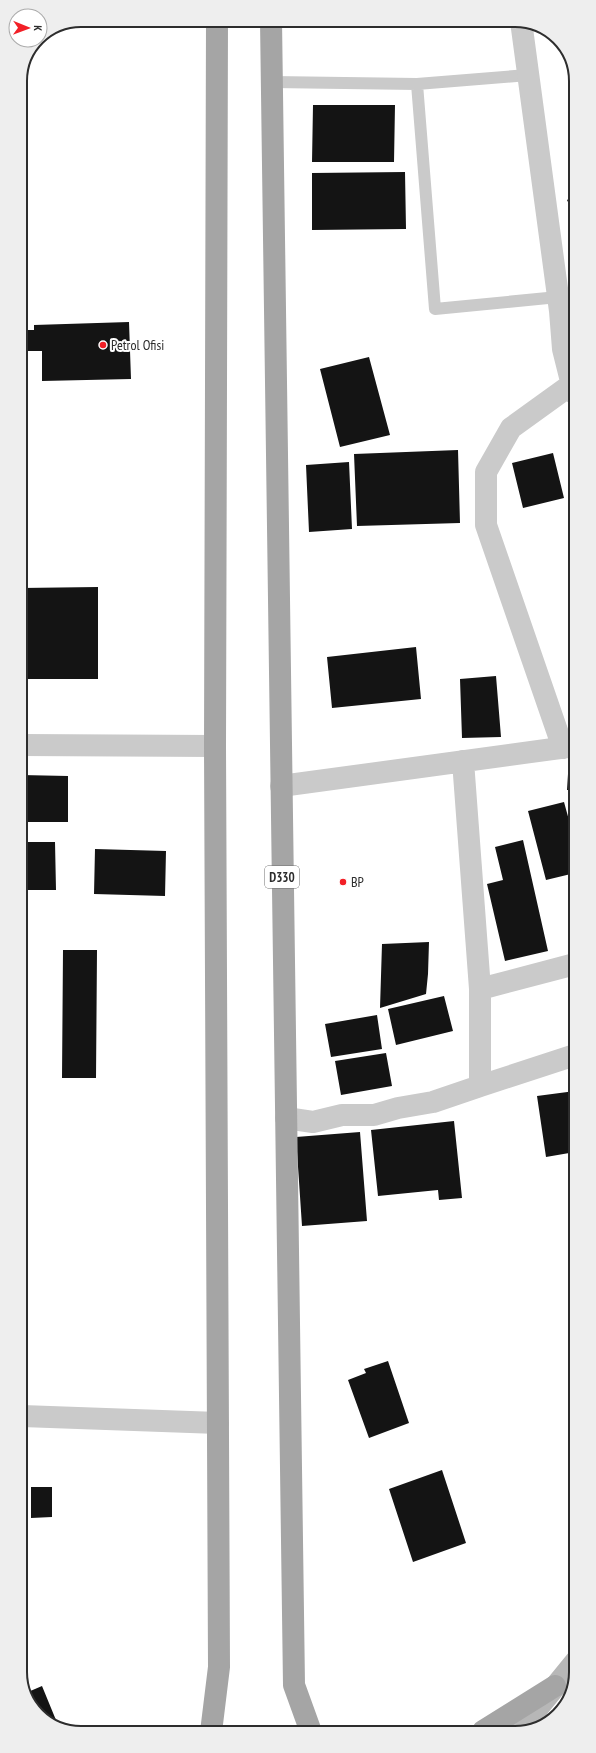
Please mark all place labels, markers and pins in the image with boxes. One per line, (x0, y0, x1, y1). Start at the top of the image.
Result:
place label: Petrol Ofisi (111, 336, 164, 354)
marker: Petrol Ofisi (98, 340, 108, 350)
place label: BP (351, 873, 364, 891)
marker: BP (338, 877, 348, 887)

